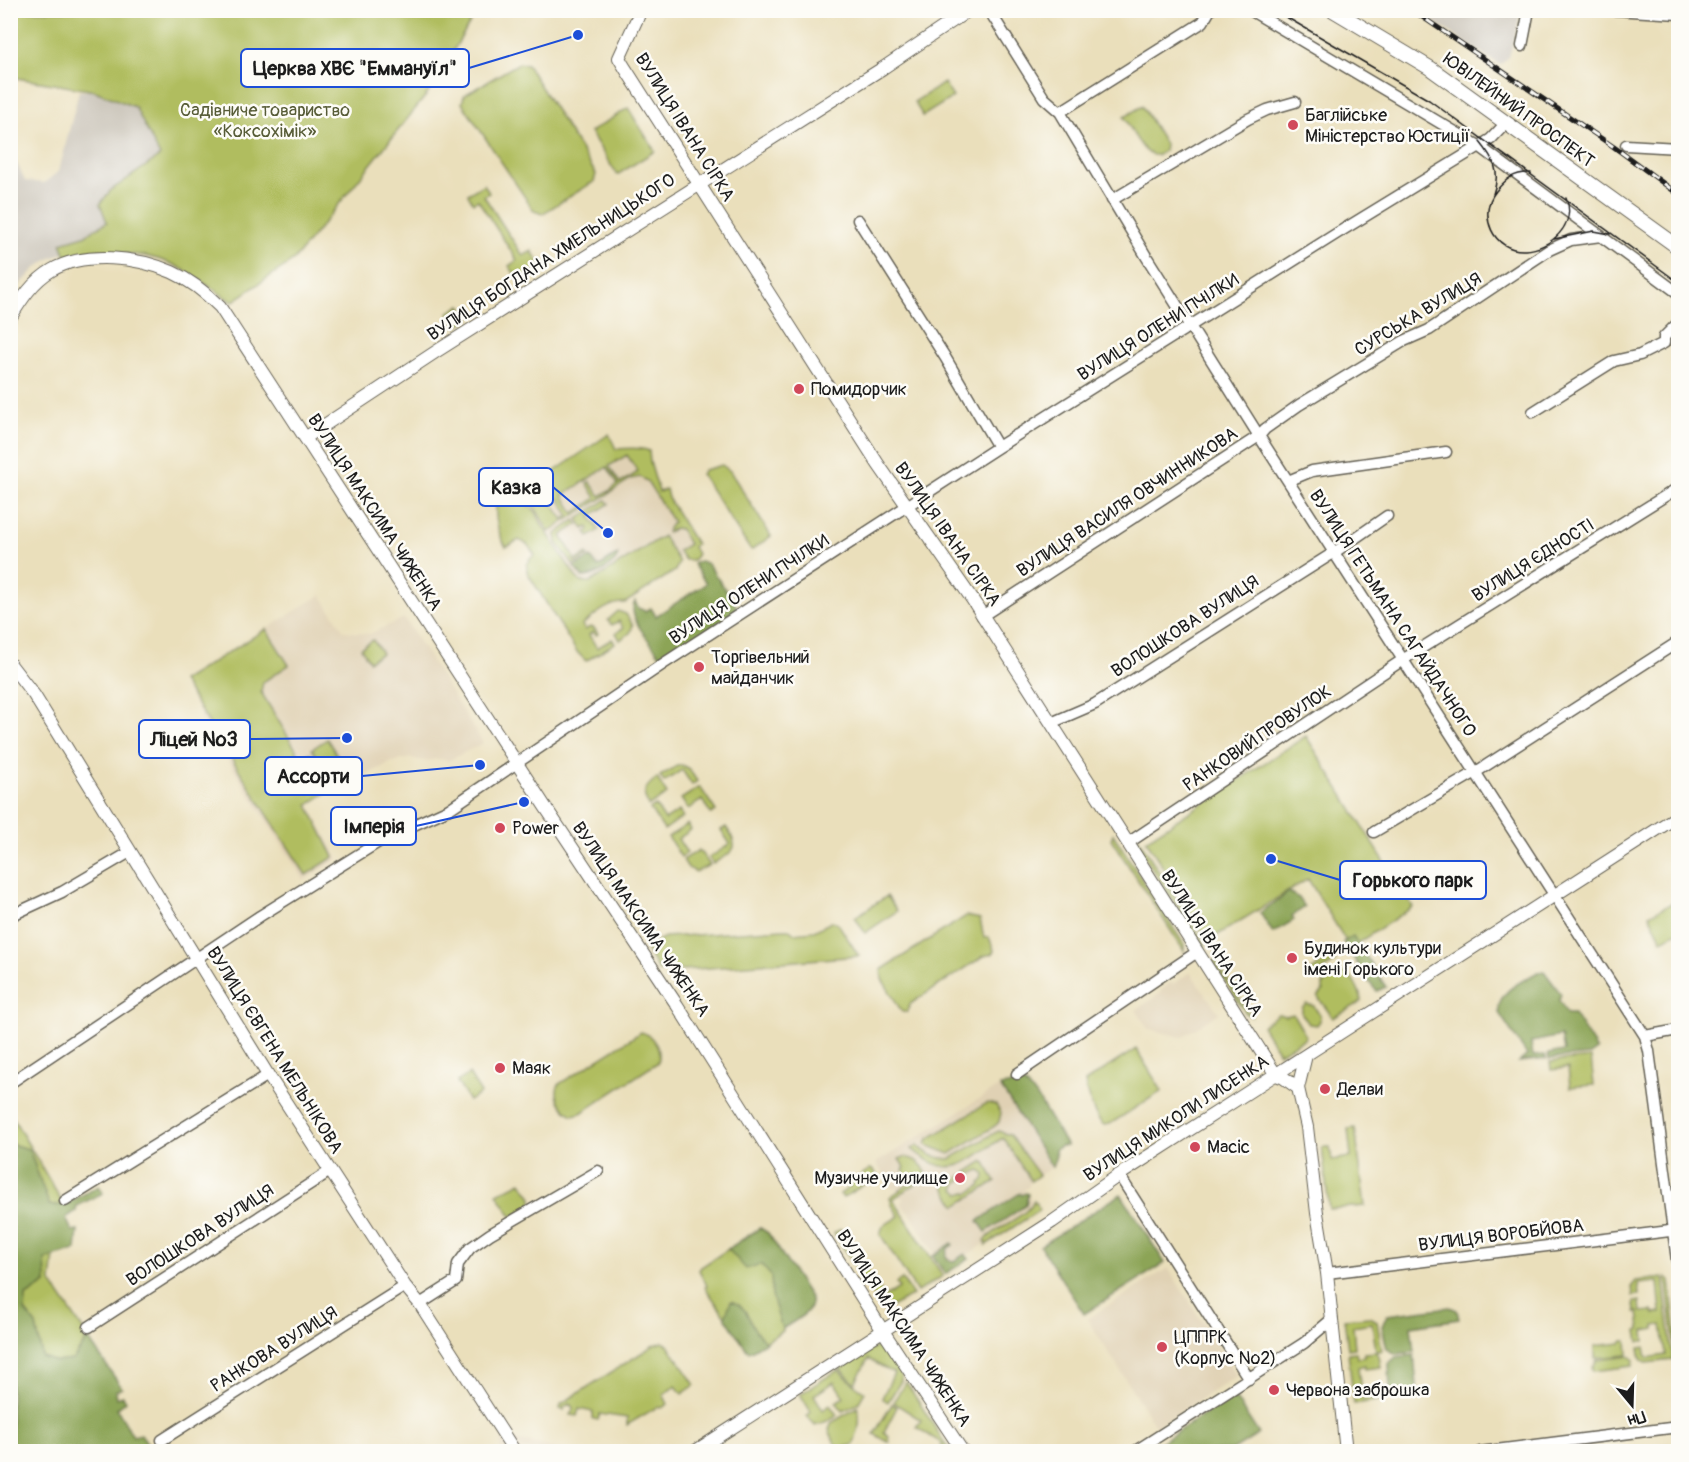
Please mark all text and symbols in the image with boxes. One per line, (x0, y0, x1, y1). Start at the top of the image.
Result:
street label: ЮВІЛЕЙНИЙ ПРОСПЕКТ (1439, 48, 1599, 173)
callout: Церква ХВЄ "Еммануїл" (241, 49, 469, 87)
street label: ВУЛИЦЯ ІВАНА СІРКА (630, 49, 740, 206)
text: Церква ХВЄ "Еммануїл" (253, 56, 457, 81)
park label: Садівниче товариство «Коксохімік» (180, 99, 350, 143)
place label: Баглійське Міністерство Юстиції (1305, 104, 1471, 148)
marker: Баглійське Міністерство Юстиції (1286, 118, 1300, 132)
street label: ВУЛИЦЯ БОГДАНА ХМЕЛЬНИЦЬКОГО (423, 168, 680, 346)
street label: СУРСЬКА ВУЛИЦЯ (1350, 267, 1486, 361)
street label: ВУЛИЦЯ ОЛЕНИ ПЧІЛКИ (1073, 268, 1243, 386)
place label: Помидорчик (811, 378, 907, 401)
marker: Помидорчик (792, 382, 806, 396)
street label: ВУЛИЦЯ МАКСИМА ЧИЖЕНКА (302, 409, 447, 615)
street label: ВУЛИЦЯ ВАСИЛЯ ОВЧИННИКОВА (1012, 422, 1242, 583)
street label: ВУЛИЦЯ ІВАНА СІРКА (889, 458, 1006, 611)
callout: Казка (479, 468, 553, 506)
text: Казка (491, 475, 541, 500)
street label: ВУЛИЦЯ ГЕТЬМАНА САГАЙДАЧНОГО (1304, 485, 1481, 741)
street label: ВУЛИЦЯ ЄДНОСТІ (1468, 513, 1599, 607)
street label: ВУЛИЦЯ ОЛЕНИ ПЧІЛКИ (665, 529, 834, 650)
street label: ВОЛОШКОВА ВУЛИЦЯ (1107, 570, 1264, 683)
place label: Торгівельний майданчик (711, 646, 810, 690)
marker: Торгівельний майданчик (692, 660, 706, 674)
street label: РАНКОВИЙ ПРОВУЛОК (1179, 680, 1336, 797)
callout: Ліцей №3 (139, 720, 250, 758)
text: Ліцей №3 (149, 727, 238, 752)
callout: Ассорти (265, 757, 362, 795)
text: Ассорти (277, 764, 349, 789)
callout: Імперія (331, 807, 416, 845)
text: Імперія (343, 814, 405, 839)
place label: Power (512, 817, 559, 840)
street label: ВУЛИЦЯ МАКСИМА ЧИЖЕНКА (567, 817, 715, 1021)
marker: Power (493, 821, 507, 835)
callout: Горького парк (1340, 861, 1486, 899)
street label: ВУЛИЦЯ ІВАНА СІРКА (1155, 865, 1268, 1021)
text: Горького парк (1352, 868, 1474, 893)
place label: Будинок культури імені Горького (1304, 937, 1441, 981)
street label: ВУЛИЦЯ ЄВГЕНА МЕЛЬНІКОВА (201, 943, 348, 1158)
marker: Будинок культури імені Горького (1285, 951, 1299, 965)
street label: ВУЛИЦЯ МИКОЛИ ЛИСЕНКА (1079, 1050, 1273, 1187)
place label: Маяк (512, 1057, 551, 1080)
marker: Маяк (493, 1061, 507, 1075)
place label: Делви (1336, 1078, 1383, 1101)
marker: Делви (1318, 1082, 1332, 1096)
place label: Macic (1207, 1136, 1250, 1159)
marker: Macic (1188, 1140, 1202, 1154)
place label: Музичне училище (814, 1167, 948, 1190)
marker: Музичне училище (953, 1171, 967, 1185)
street label: ВОЛОШКОВА ВУЛИЦЯ (122, 1179, 279, 1292)
street label: ВУЛИЦЯ ВОРОБЙОВА (1417, 1214, 1585, 1257)
street label: ВУЛИЦЯ МАКСИМА ЧИЖЕНКА (831, 1225, 976, 1431)
street label: РАНКОВА ВУЛИЦЯ (207, 1301, 342, 1398)
place label: ЦППРК (Корпус №2) (1174, 1326, 1276, 1370)
marker: ЦППРК (Корпус №2) (1155, 1340, 1169, 1354)
north arrow (1602, 1375, 1662, 1435)
place label: Червона заброшка (1286, 1379, 1429, 1402)
marker: Червона заброшка (1267, 1383, 1281, 1397)
text: Пн (1625, 1406, 1648, 1431)

